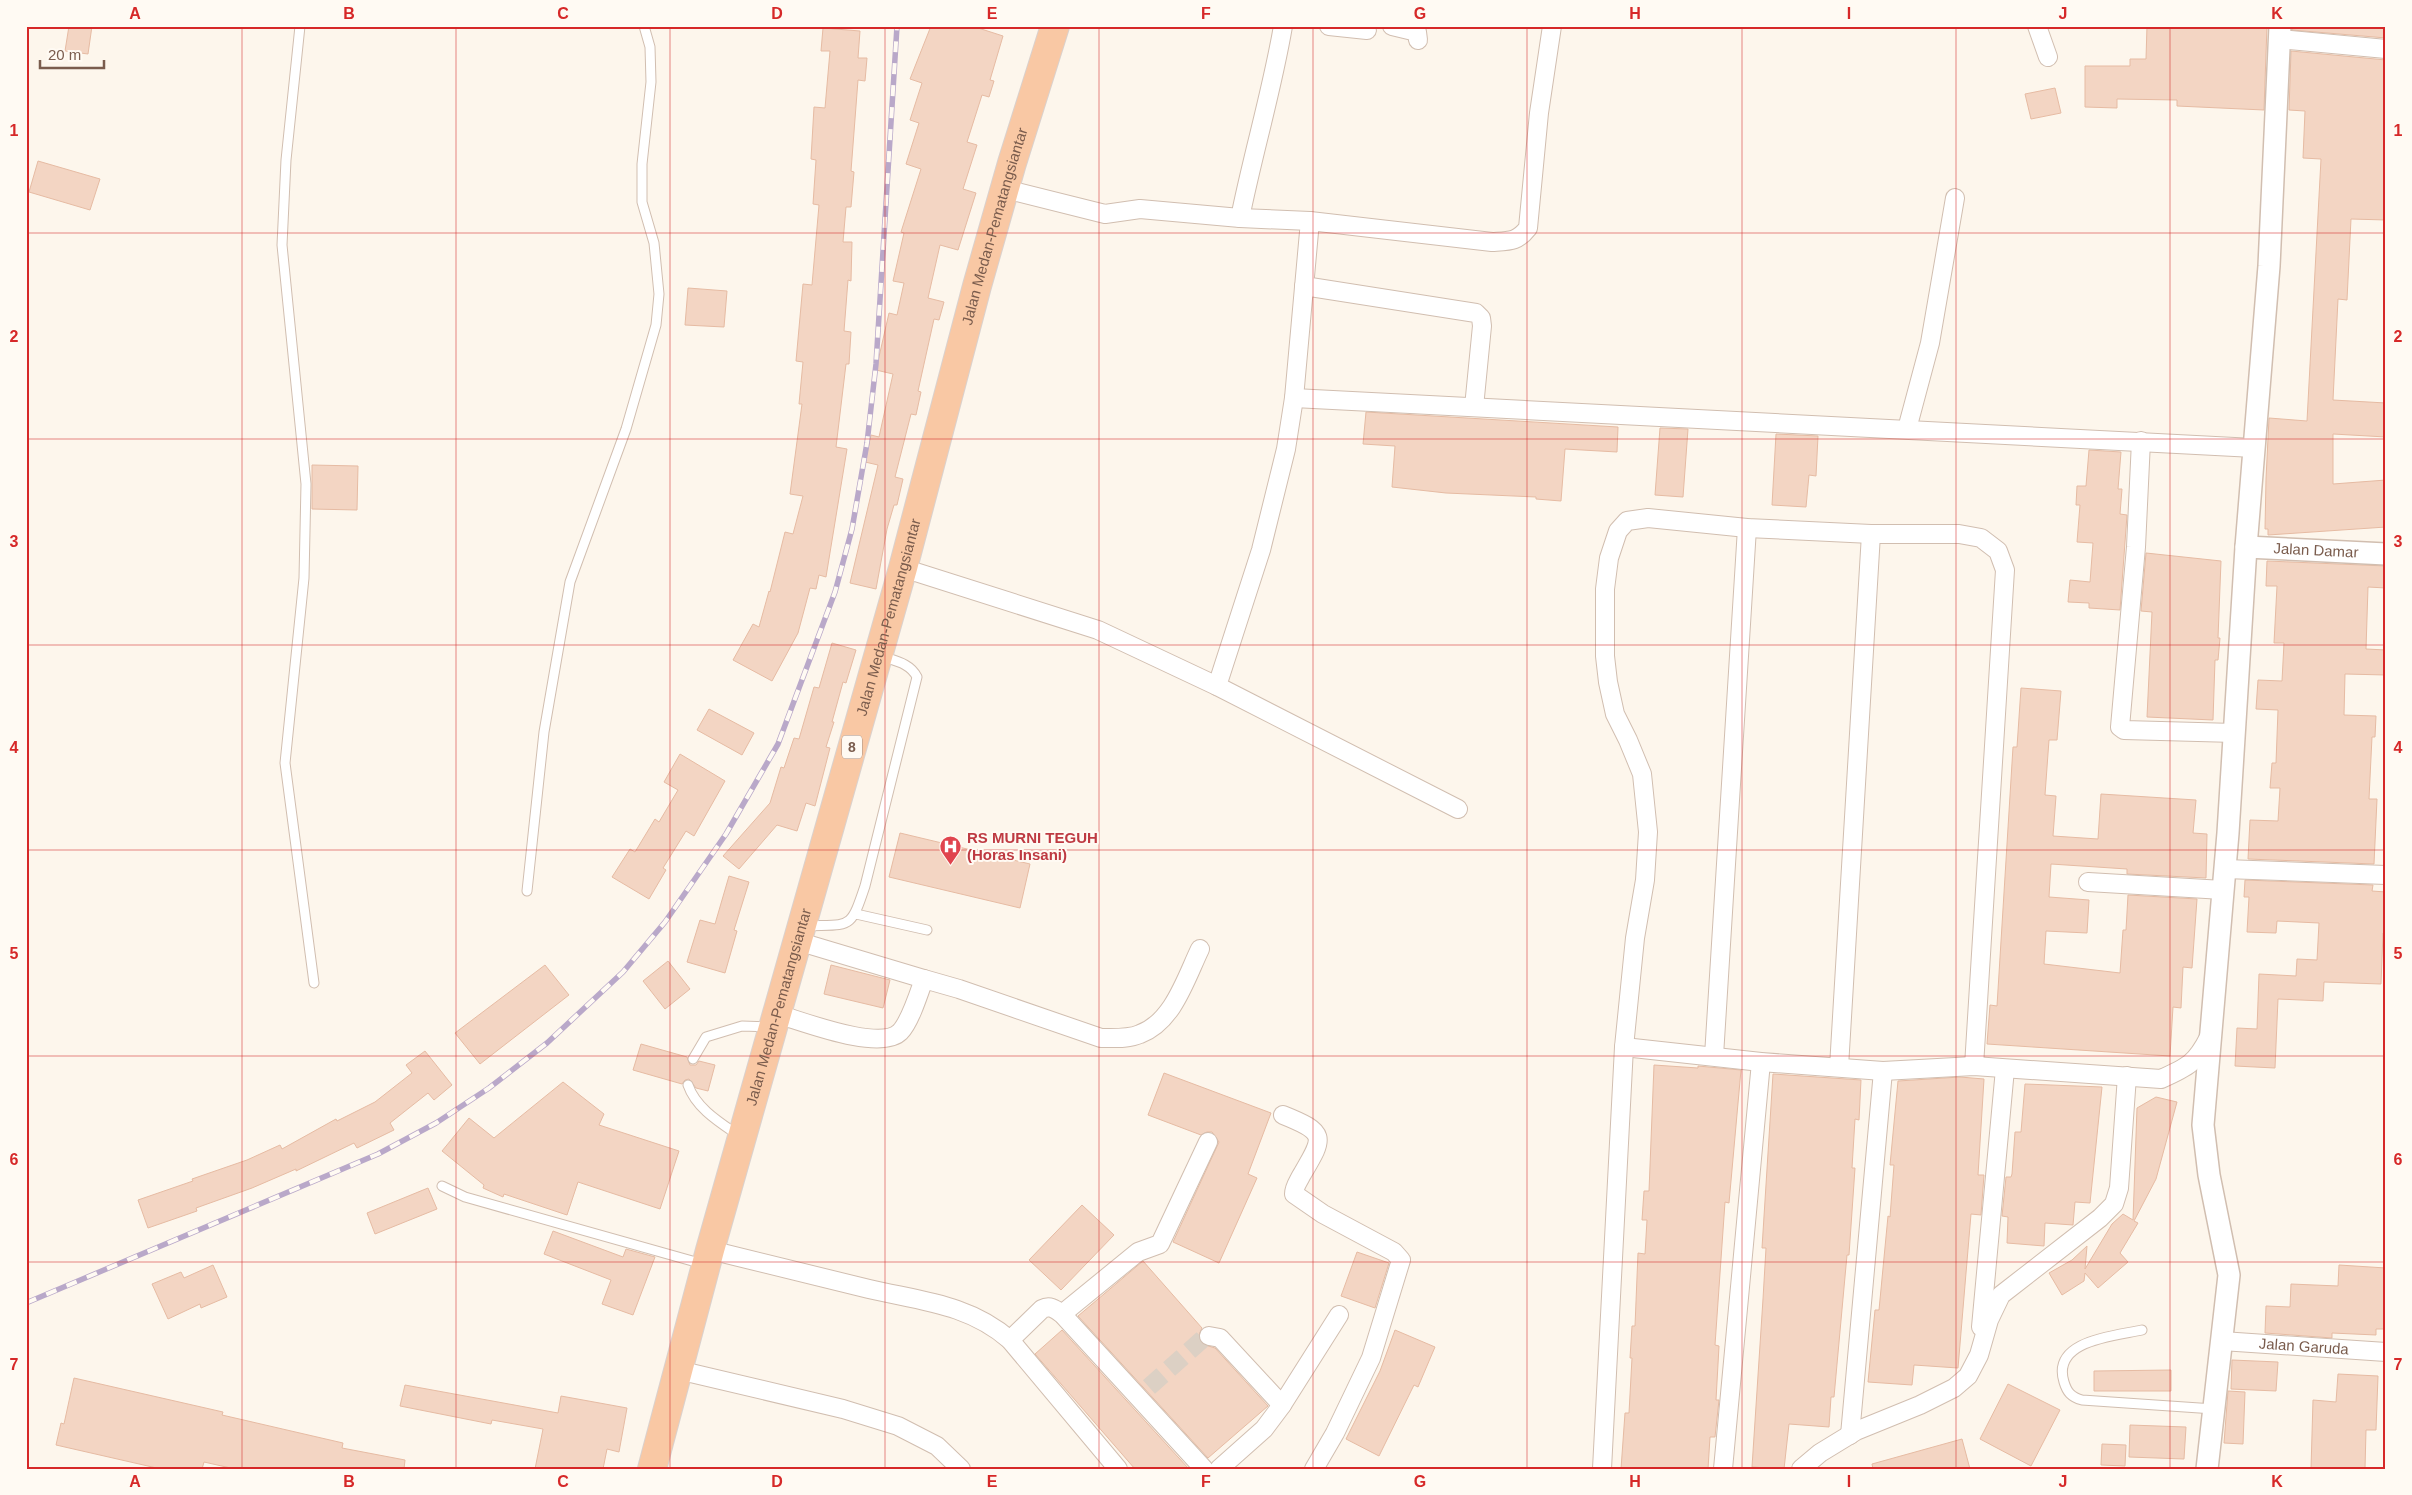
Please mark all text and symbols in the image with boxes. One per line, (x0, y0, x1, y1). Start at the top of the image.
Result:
text: A (129, 5, 141, 22)
text: B (343, 5, 355, 22)
text: C (557, 5, 569, 22)
text: D (771, 5, 783, 22)
text: E (987, 5, 998, 22)
text: F (1201, 5, 1211, 22)
text: G (1414, 5, 1426, 22)
text: H (1629, 5, 1641, 22)
text: I (1847, 5, 1851, 22)
text: J (2059, 5, 2067, 22)
text: K (2271, 5, 2283, 22)
scale bar (40, 38, 104, 70)
text: 20 m (48, 46, 81, 63)
text: 1 (10, 122, 19, 139)
text: 1 (2394, 122, 2403, 139)
street label: Jalan Medan-Pematangsiantar (958, 126, 1031, 327)
text: 2 (10, 328, 19, 345)
text: 2 (2394, 328, 2403, 345)
street label: Jalan Medan-Pematangsiantar (853, 517, 924, 718)
text: 3 (10, 533, 19, 550)
text: 3 (2394, 533, 2403, 550)
street label: Jalan Damar (2273, 539, 2359, 561)
road number: 8 (842, 736, 862, 759)
text: 4 (10, 739, 19, 756)
text: 4 (2394, 739, 2403, 756)
place label: RS MURNI TEGUH (Horas Insani) (967, 829, 1098, 863)
hospital icon: RS MURNI TEGUH (Horas Insani) (939, 835, 963, 866)
street label: Jalan Medan-Pematangsiantar (742, 906, 814, 1108)
text: 5 (10, 945, 19, 962)
text: 5 (2394, 945, 2403, 962)
text: 6 (10, 1151, 19, 1168)
text: 6 (2394, 1151, 2403, 1168)
street label: Jalan Garuda (2258, 1334, 2350, 1358)
text: 7 (10, 1356, 19, 1373)
text: 7 (2394, 1356, 2403, 1373)
text: A (129, 1473, 141, 1490)
text: B (343, 1473, 355, 1490)
text: C (557, 1473, 569, 1490)
text: D (771, 1473, 783, 1490)
text: E (987, 1473, 998, 1490)
text: F (1201, 1473, 1211, 1490)
text: G (1414, 1473, 1426, 1490)
text: H (1629, 1473, 1641, 1490)
text: I (1847, 1473, 1851, 1490)
text: J (2059, 1473, 2067, 1490)
text: K (2271, 1473, 2283, 1490)

